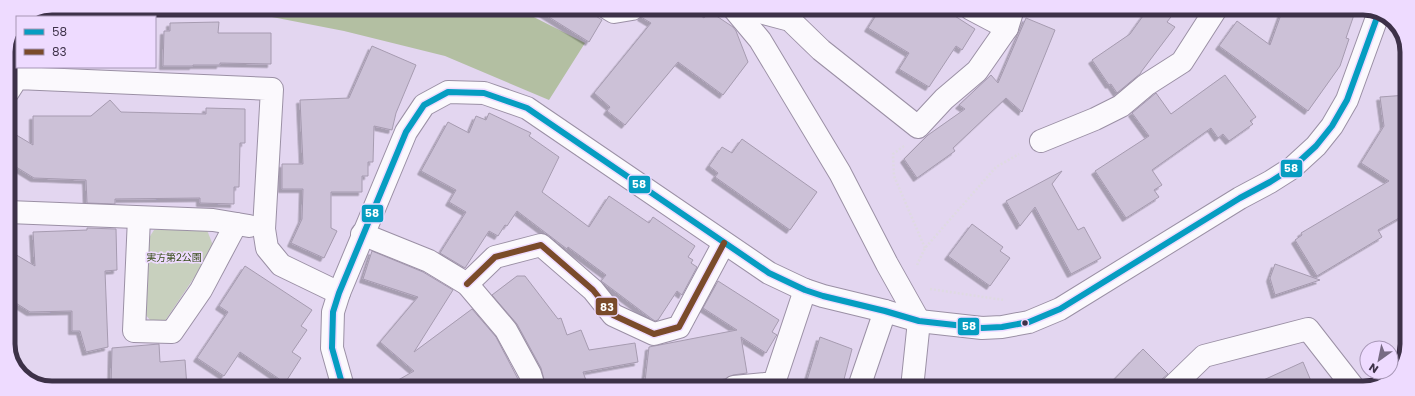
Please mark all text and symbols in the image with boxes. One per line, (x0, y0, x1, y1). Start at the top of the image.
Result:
legend (16, 16, 156, 68)
text: 58 (52, 23, 67, 40)
text: 83 (52, 43, 67, 60)
line badge: 58 (1280, 159, 1303, 178)
text: 58 (1284, 160, 1298, 176)
line badge: 58 (628, 175, 651, 194)
text: 58 (632, 176, 646, 192)
line badge: 58 (361, 204, 384, 223)
text: 58 (365, 205, 379, 221)
park label: 実方第2公園 (146, 250, 202, 265)
line badge: 83 (595, 297, 618, 316)
text: 83 (600, 299, 614, 315)
line badge: 58 (957, 317, 980, 336)
text: 58 (962, 318, 976, 334)
unlabelled marker (1020, 318, 1030, 328)
north arrow (1359, 340, 1399, 380)
text: N (1366, 359, 1381, 377)

